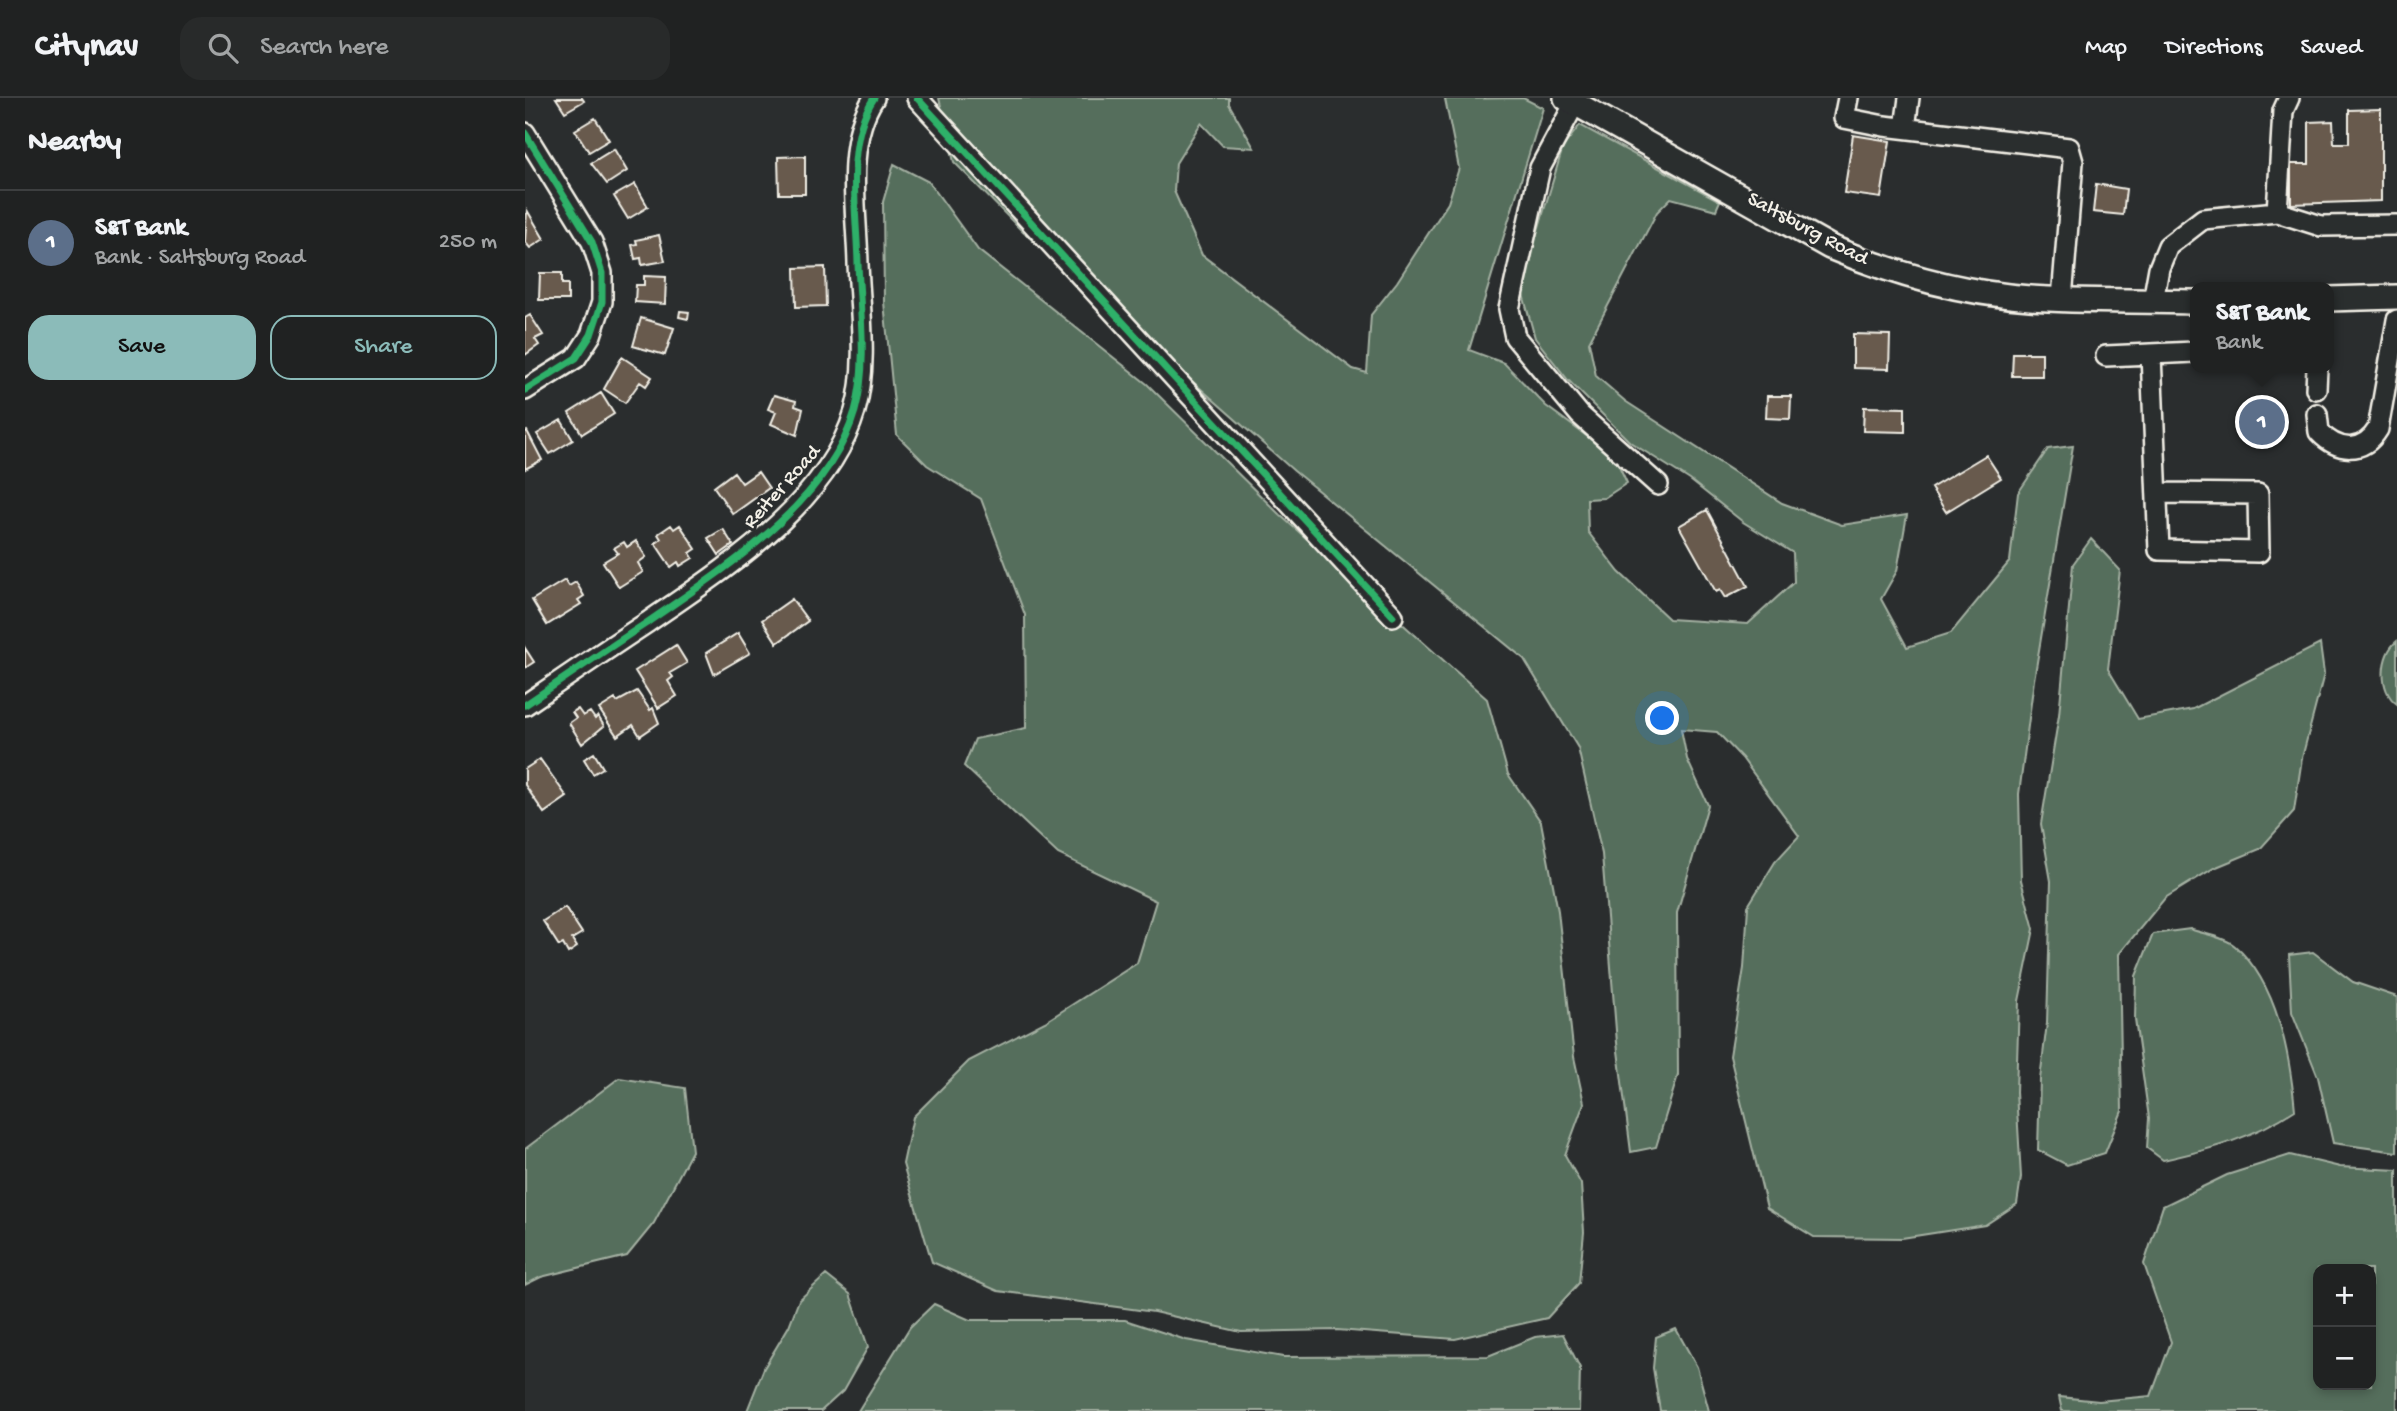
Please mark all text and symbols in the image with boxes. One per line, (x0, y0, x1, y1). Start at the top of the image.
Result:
search box (180, 17, 670, 80)
text: Citynav (35, 29, 138, 67)
icon: search (204, 29, 242, 67)
text: Search here (260, 33, 388, 64)
text: Map (2085, 34, 2127, 63)
text: Directions (2165, 34, 2263, 63)
text: Saved (2301, 34, 2362, 63)
text: Nearby (28, 126, 121, 161)
street label: Saltsburg Road (1742, 188, 1873, 273)
text: S&T Bank (95, 214, 187, 245)
text: 1 (46, 229, 56, 256)
text: 250 m (439, 229, 497, 256)
text: Bank · Saltsburg Road (95, 245, 305, 272)
popup (2190, 282, 2334, 373)
text: S&T Bank (2216, 299, 2308, 330)
button: Save (28, 315, 256, 380)
button: Share (270, 315, 497, 380)
text: Bank (2216, 330, 2262, 357)
pin: 1 (2239, 396, 2285, 448)
street label: Reiter Road (739, 440, 828, 535)
your location (1645, 701, 1679, 735)
map controls (2313, 1264, 2376, 1390)
button: + (2313, 1264, 2376, 1327)
button: − (2313, 1327, 2376, 1390)

